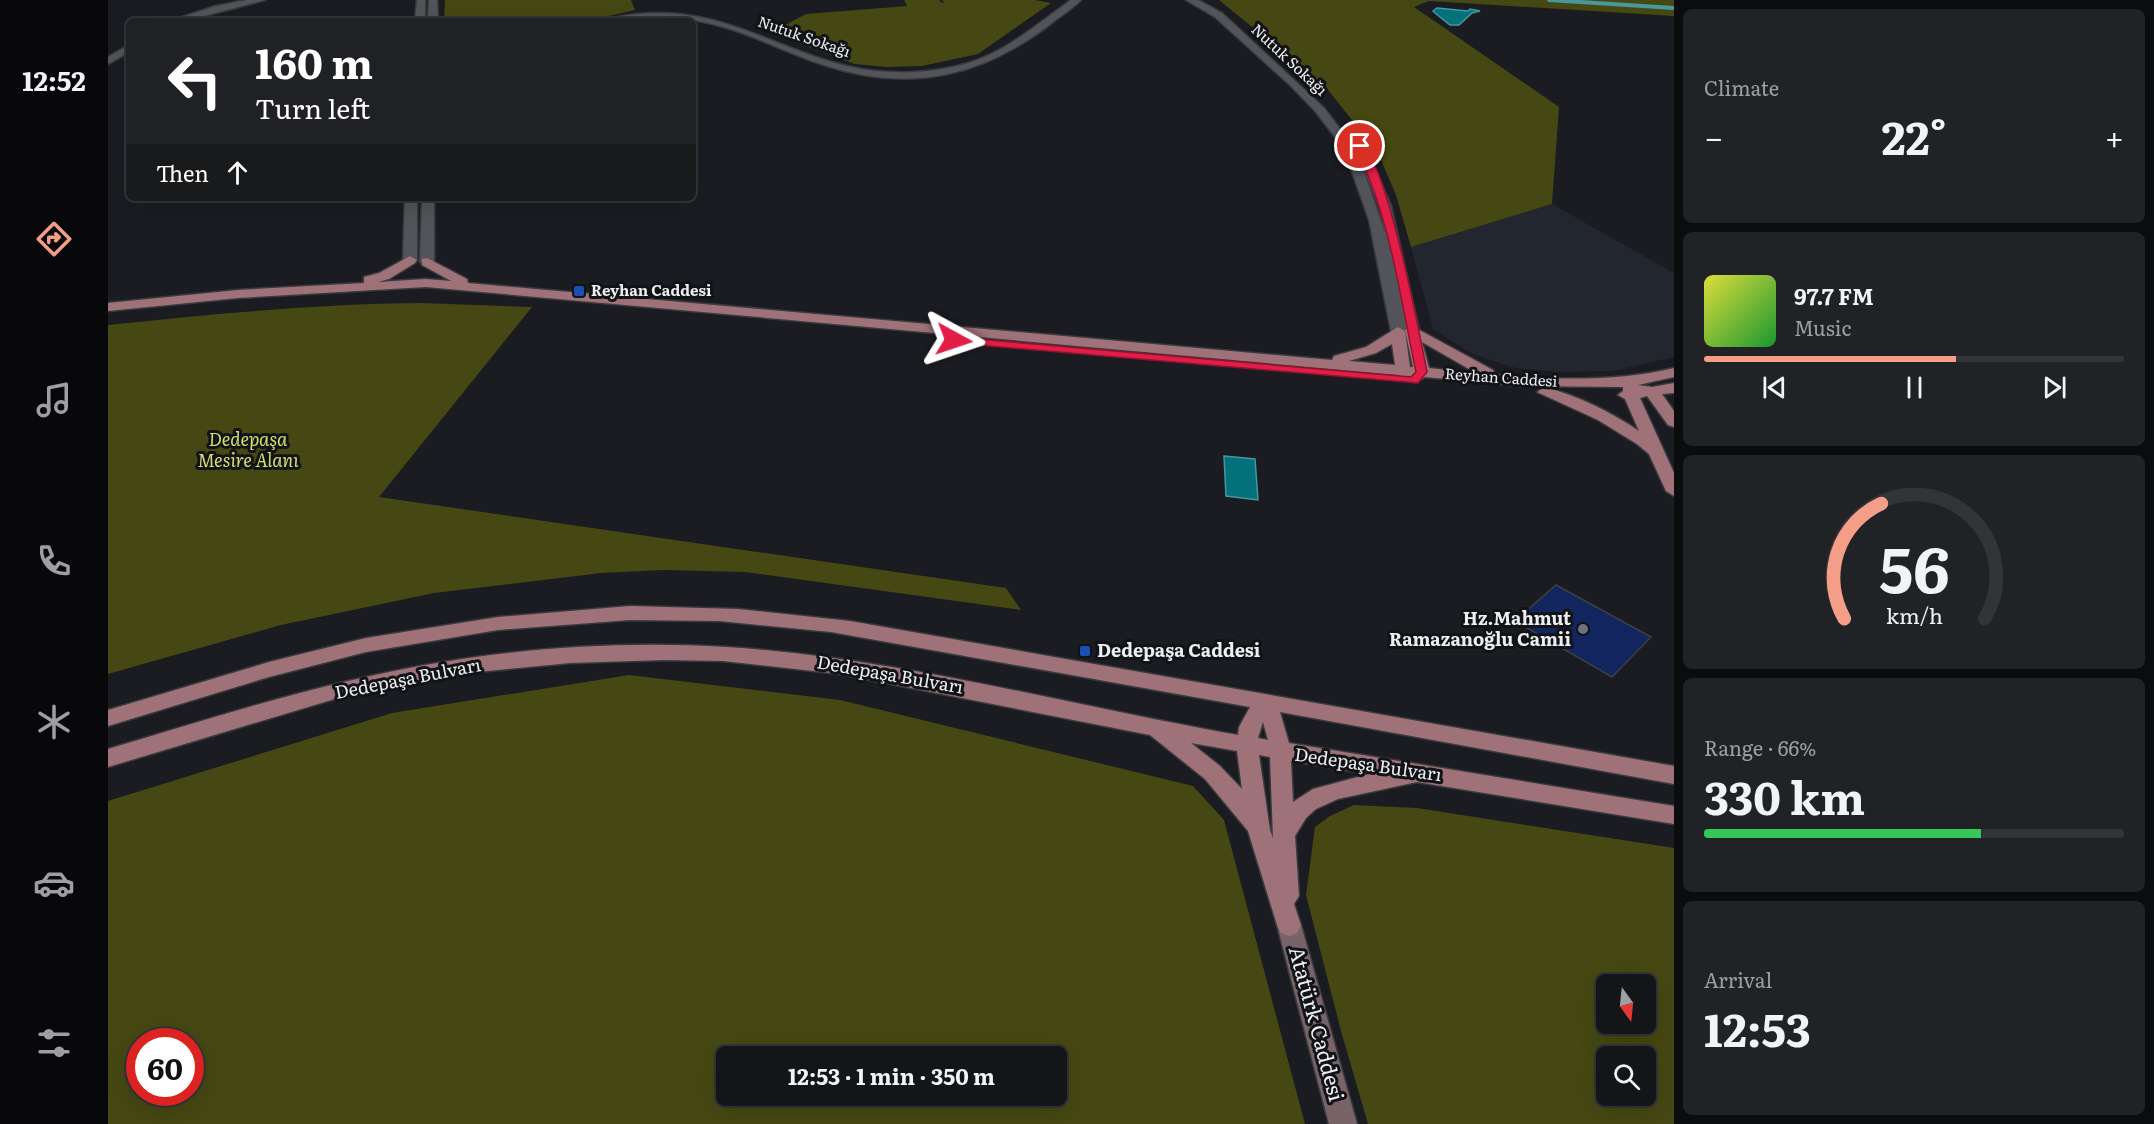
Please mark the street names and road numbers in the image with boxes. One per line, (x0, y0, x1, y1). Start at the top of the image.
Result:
street label: Nutuk Sokağı (755, 9, 854, 62)
street label: Nutuk Sokağı (1247, 18, 1333, 100)
street label: Reyhan Caddesi (1444, 361, 1558, 392)
street label: Dedepaşa Bulvarı (815, 647, 966, 700)
street label: Dedepaşa Bulvarı (332, 650, 483, 705)
street label: Dedepaşa Bulvarı (1293, 740, 1444, 787)
street label: Atatürk Caddesi (1283, 942, 1354, 1104)

